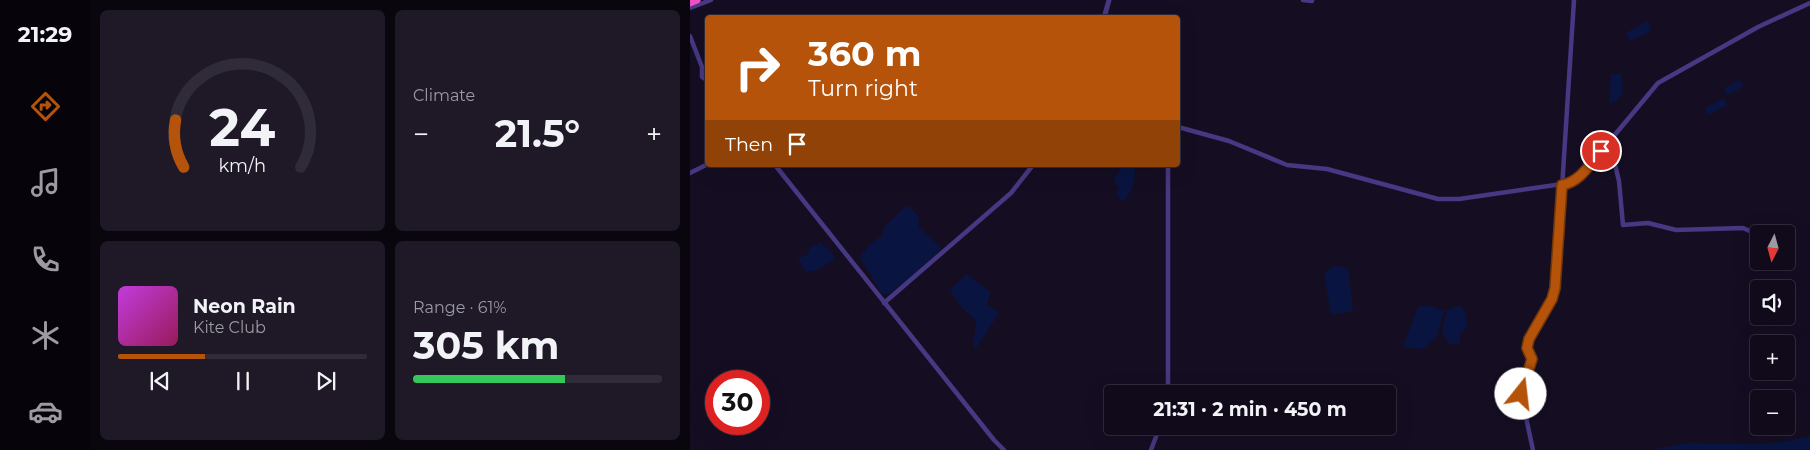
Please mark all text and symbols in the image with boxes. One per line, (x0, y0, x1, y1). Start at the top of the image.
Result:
text: 21:29 (18, 21, 72, 48)
text: 360 m (808, 32, 921, 75)
icon: right (725, 35, 790, 100)
text: Turn right (808, 75, 918, 102)
text: Climate (413, 86, 475, 105)
icon: directions (28, 89, 63, 124)
text: 24 (210, 96, 276, 159)
text: 21.5° (495, 110, 580, 157)
text: − (413, 117, 429, 151)
text: + (646, 117, 662, 151)
icon: arrive (783, 130, 811, 158)
pin (1580, 130, 1622, 172)
text: Then (725, 133, 773, 156)
icon: arrive (1587, 137, 1615, 165)
text: km/h (219, 155, 266, 176)
icon: music (28, 165, 63, 200)
north arrow (1750, 225, 1795, 270)
map controls (1750, 225, 1795, 435)
icon: phone (28, 242, 63, 277)
button: sound (1750, 280, 1795, 325)
text: Neon Rain (193, 295, 296, 318)
text: Range · 61% (413, 298, 507, 317)
icon: climate (28, 318, 63, 353)
text: Kite Club (193, 318, 266, 337)
text: 305 km (413, 322, 559, 369)
button: + (1750, 335, 1795, 380)
icon: previous (146, 367, 174, 395)
icon: pause (229, 367, 257, 395)
icon: next (312, 367, 340, 395)
position arrow (1494, 367, 1546, 419)
speed limit sign: 30 (705, 370, 770, 435)
button: − (1750, 390, 1795, 435)
icon: car (28, 394, 63, 429)
text: 21:31 · 2 min · 450 m (1153, 398, 1347, 421)

